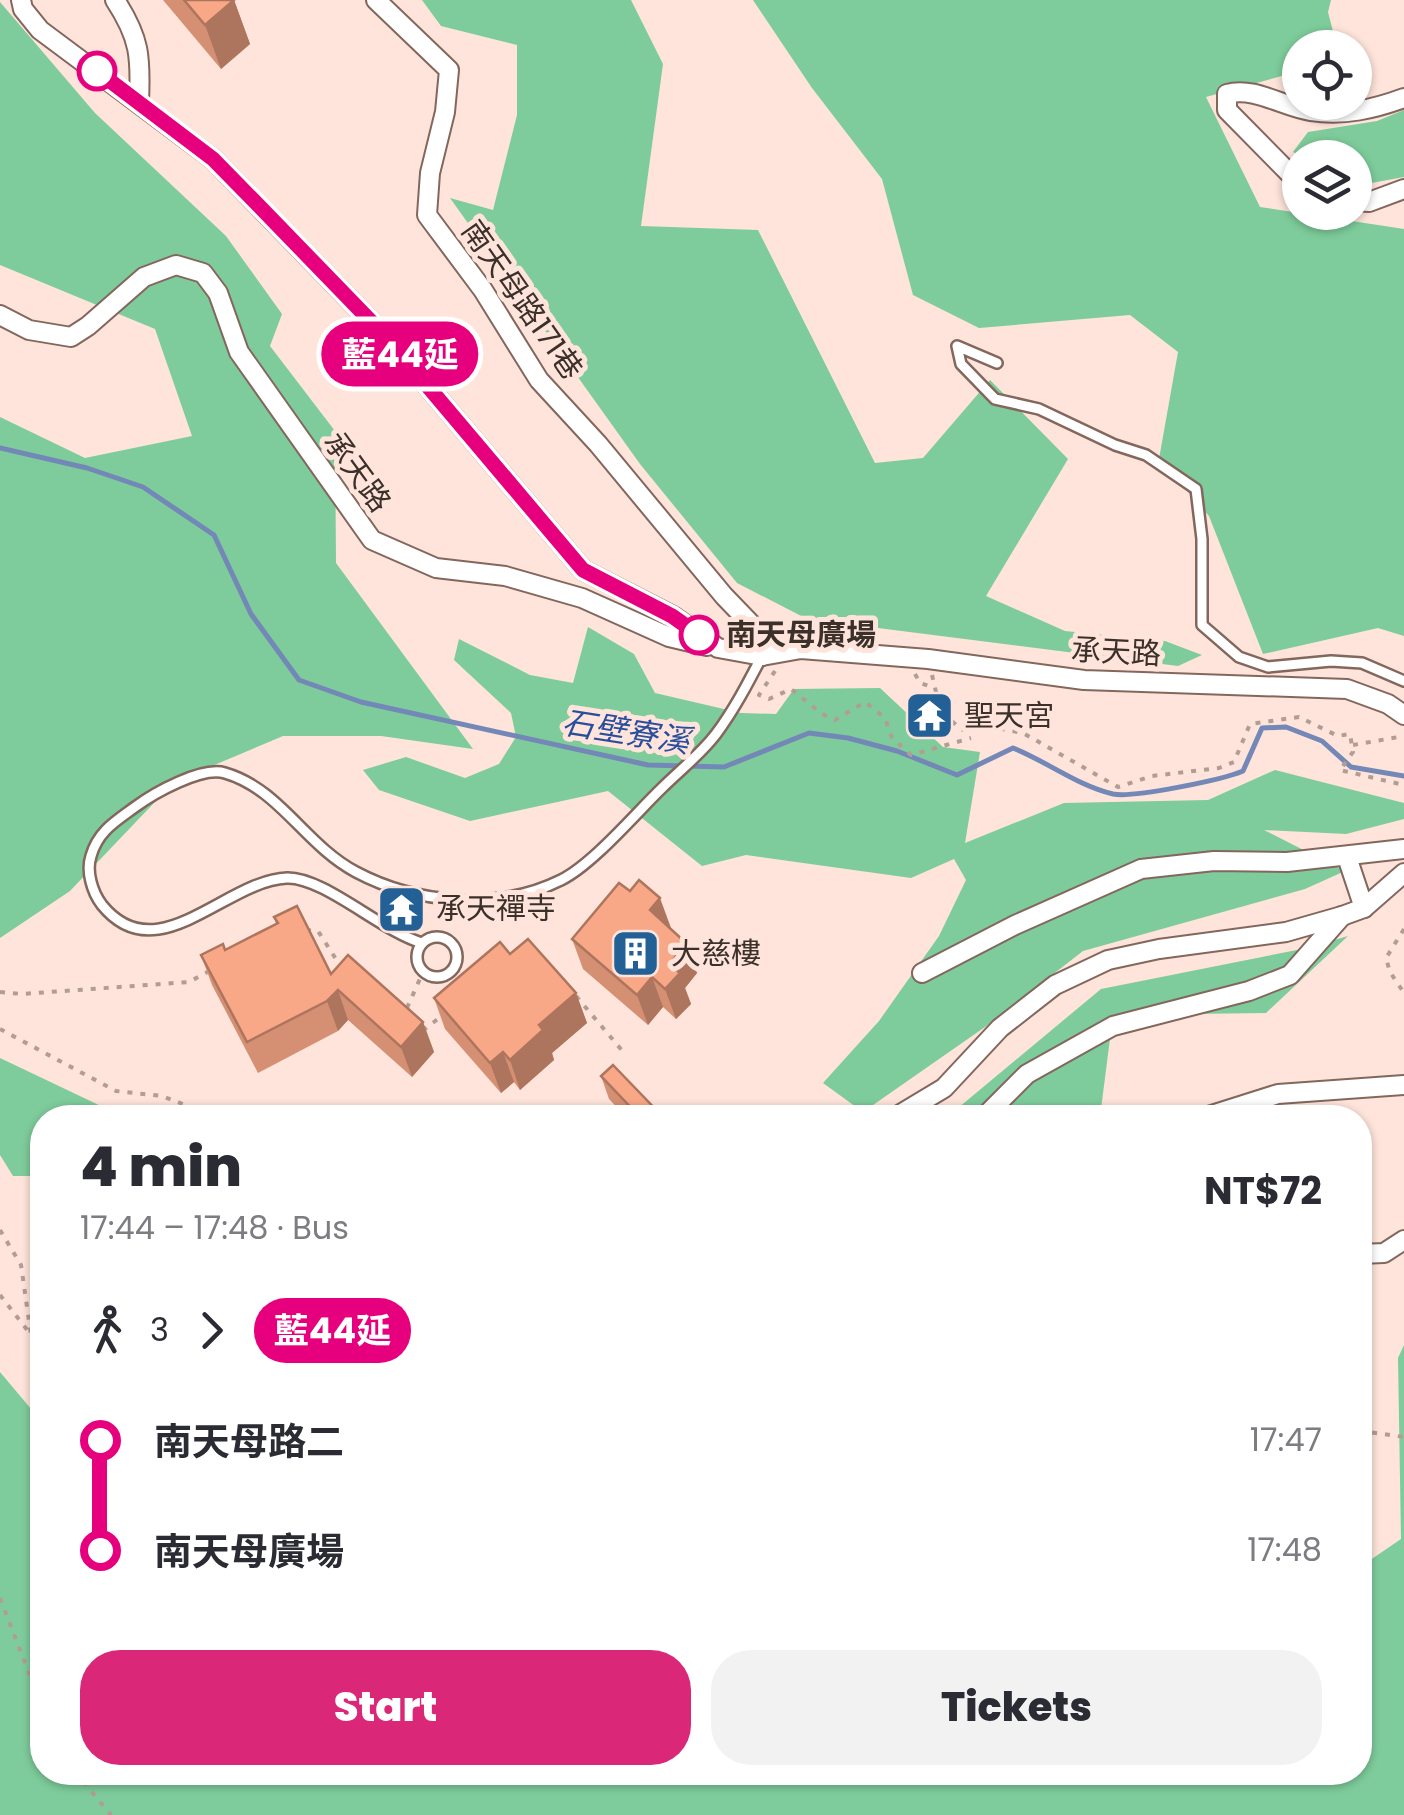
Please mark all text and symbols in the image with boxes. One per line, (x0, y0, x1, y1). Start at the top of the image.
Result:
map controls (1282, 30, 1372, 230)
button: locate (1282, 30, 1372, 120)
unlabelled marker (78, 52, 116, 90)
button: layers (1282, 140, 1372, 230)
street label: 南天母路171巷 (452, 211, 593, 388)
line badge: 藍44延 (330, 322, 470, 386)
text: 藍44延 (341, 330, 459, 379)
street label: 承天路 (314, 423, 401, 521)
place label: 南天母廣場 (726, 613, 876, 656)
marker: 南天母廣場 (680, 616, 718, 654)
street label: 承天路 (1070, 628, 1162, 675)
temple icon: 聖天宮 (903, 690, 955, 742)
place label: 聖天宮 (964, 694, 1054, 737)
water label: 石壁寮溪 (559, 699, 697, 764)
temple icon: 承天禪寺 (375, 883, 427, 935)
place label: 承天禪寺 (436, 887, 556, 930)
building icon: 大慈樓 (610, 928, 662, 980)
place label: 大慈樓 (671, 932, 761, 975)
text: 4 min (80, 1128, 242, 1205)
text: NT$72 (1204, 1164, 1322, 1217)
text: 17:44 – 17:48 · Bus (80, 1205, 349, 1250)
icon: walk (80, 1303, 135, 1358)
icon: forward (184, 1303, 239, 1358)
text: 藍44延 (274, 1306, 391, 1355)
text: 3 (150, 1307, 169, 1352)
text: 南天母路二 (154, 1415, 344, 1468)
text: 17:47 (1250, 1417, 1322, 1462)
text: 南天母廣場 (154, 1525, 344, 1578)
text: 17:48 (1247, 1527, 1322, 1572)
button: Start (80, 1650, 691, 1765)
button: Tickets (711, 1650, 1322, 1765)

